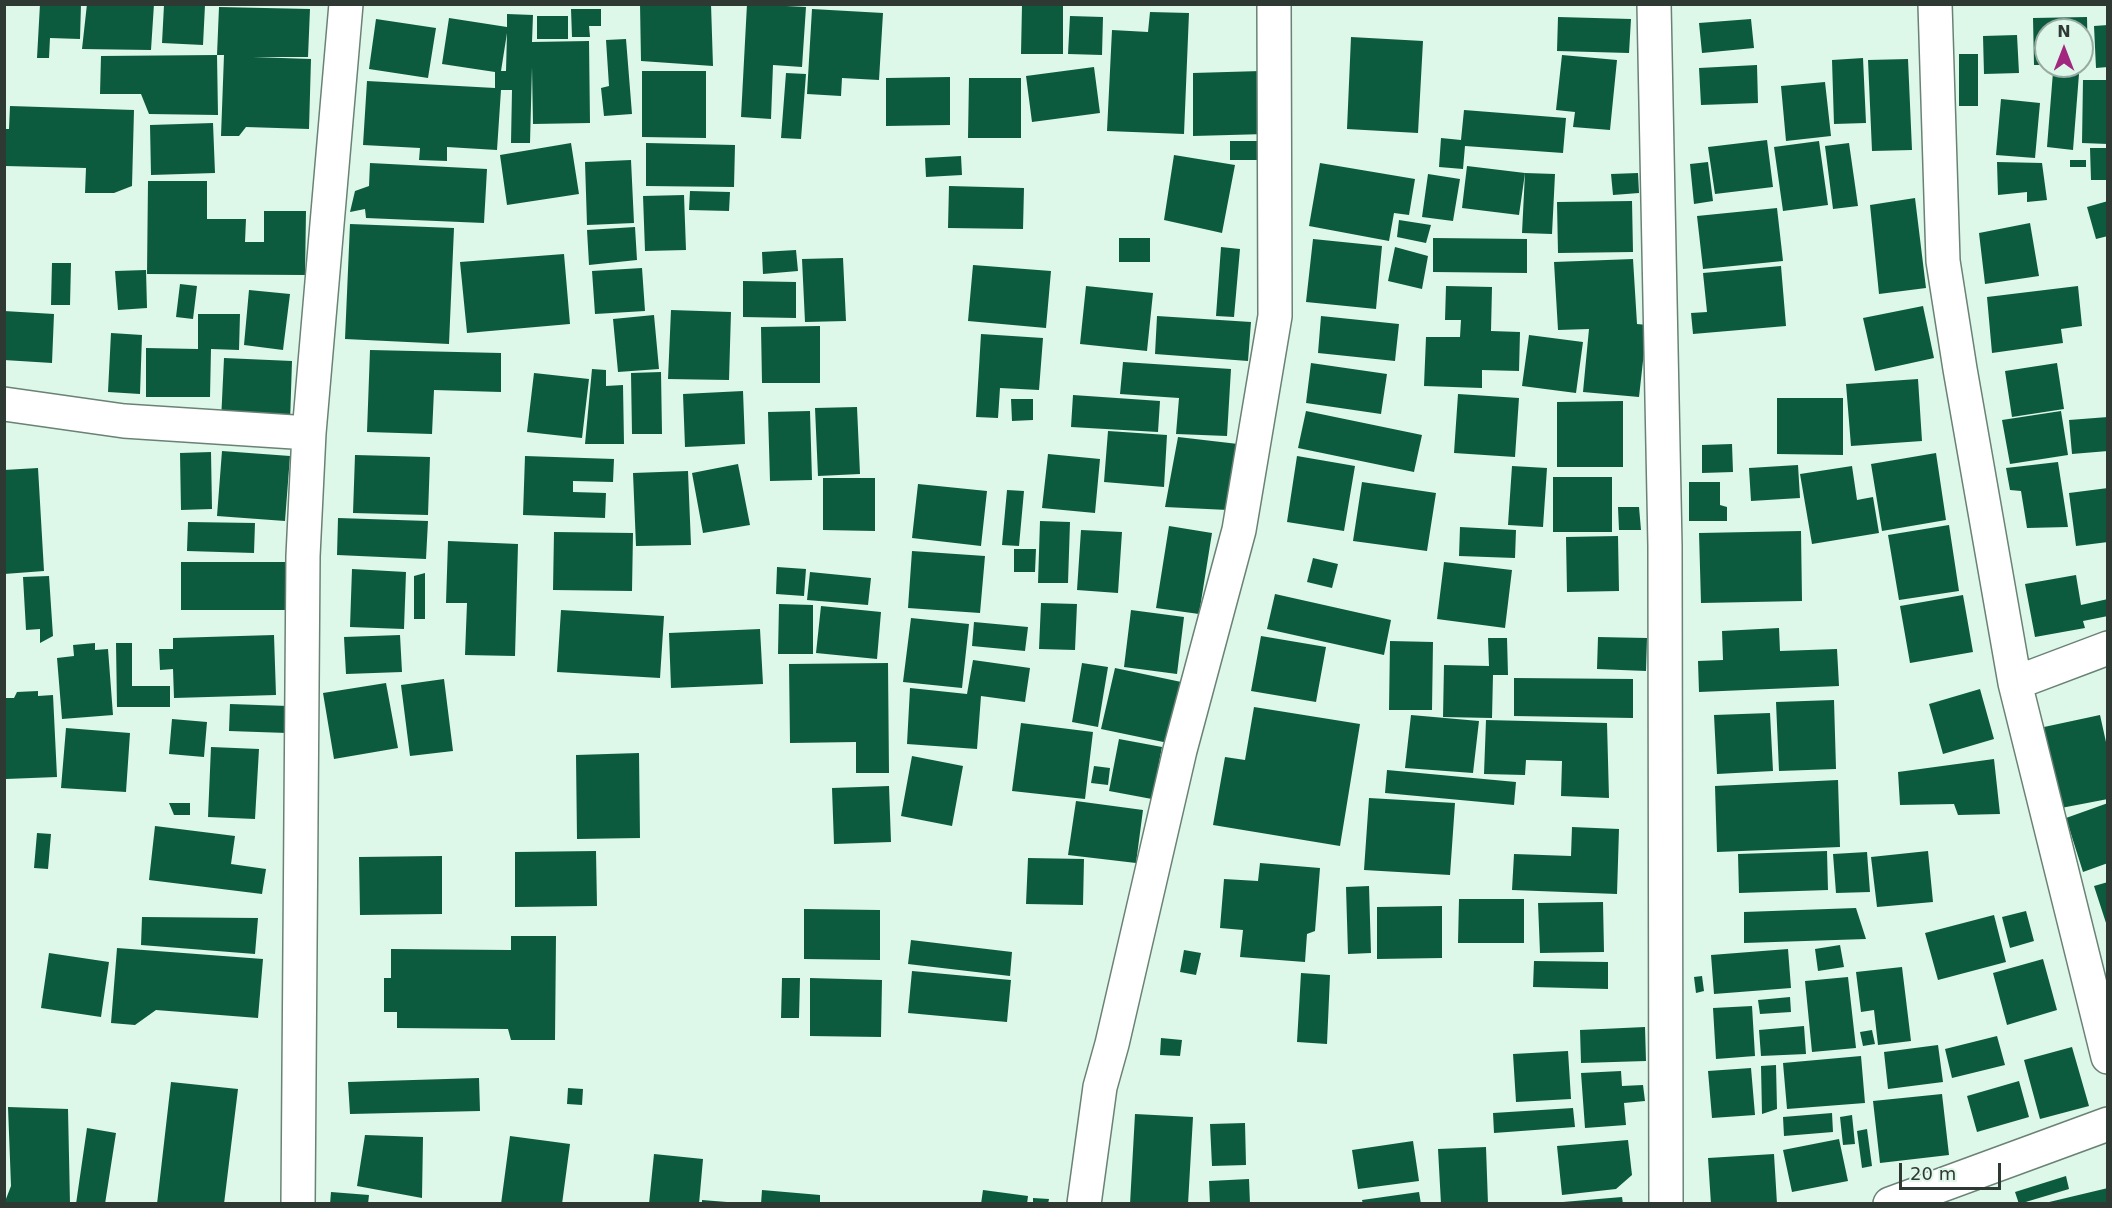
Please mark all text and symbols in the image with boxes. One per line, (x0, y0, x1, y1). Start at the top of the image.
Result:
north arrow (2034, 18, 2094, 78)
text: N (2057, 22, 2071, 41)
scale bar (1902, 1151, 2004, 1189)
text: 20 m (1910, 1163, 1956, 1184)

